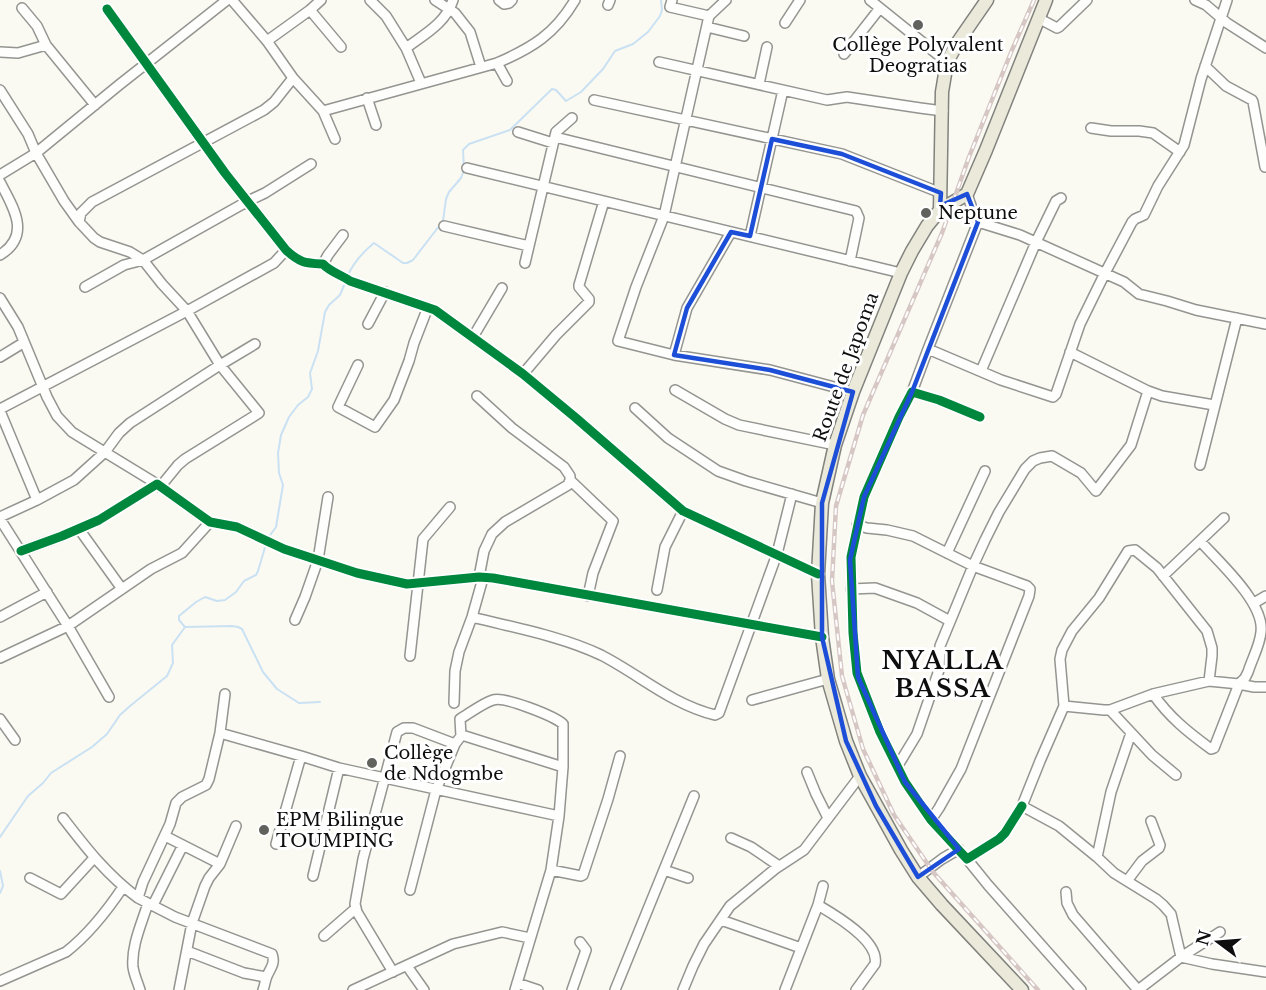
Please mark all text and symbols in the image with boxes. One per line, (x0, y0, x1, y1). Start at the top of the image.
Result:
marker: Collège Polyvalent Deogratias (911, 18, 925, 32)
place label: Collège Polyvalent Deogratias (832, 34, 1004, 77)
place label: Neptune (938, 202, 1018, 224)
marker: Neptune (919, 206, 933, 220)
street label: Route de Japoma (809, 289, 883, 445)
district label: NYALLA BASSA (881, 646, 1005, 703)
place label: Collège de Ndogmbe (384, 742, 503, 785)
marker: Collège de Ndogmbe (365, 756, 379, 770)
place label: EPM Bilingue TOUMPING (276, 809, 404, 852)
marker: EPM Bilingue TOUMPING (257, 823, 271, 837)
north arrow (1188, 912, 1248, 972)
text: N (1192, 928, 1215, 948)

